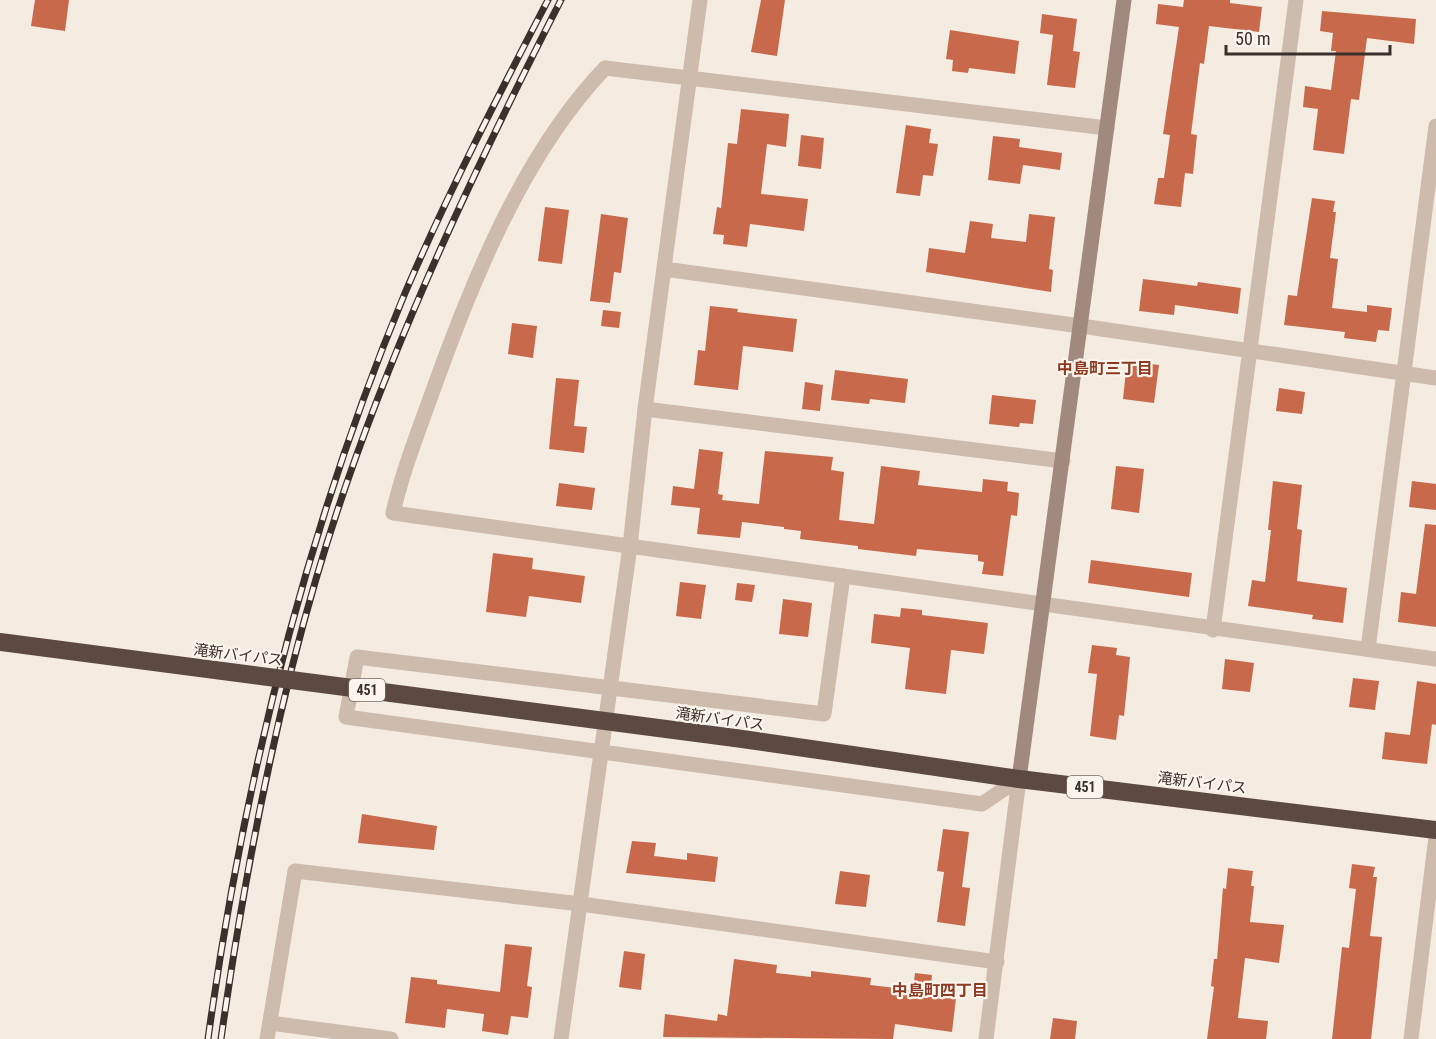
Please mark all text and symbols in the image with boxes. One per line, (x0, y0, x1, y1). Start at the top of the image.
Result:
scale bar (1226, 18, 1390, 56)
text: 50 m (1235, 28, 1270, 49)
district label: 中島町三丁目 (1057, 359, 1153, 378)
street label: 滝新バイパス (192, 641, 284, 669)
road number: 451 (349, 679, 385, 701)
street label: 滝新バイパス (674, 704, 766, 734)
street label: 滝新バイパス (1156, 769, 1248, 797)
road number: 451 (1067, 776, 1103, 798)
district label: 中島町四丁目 (892, 981, 988, 1000)

